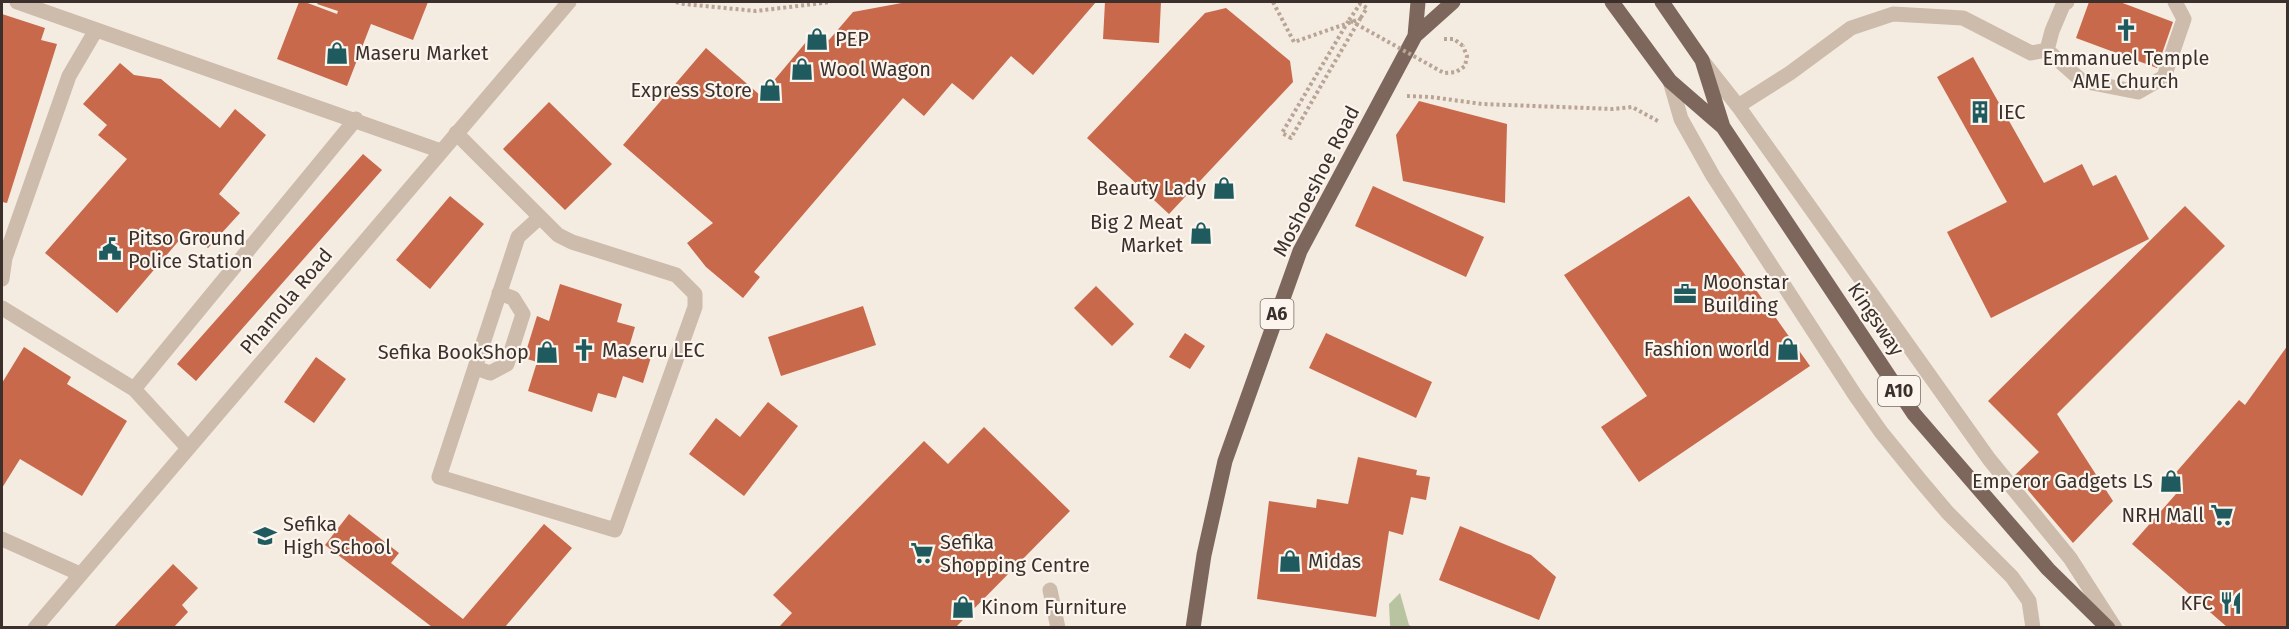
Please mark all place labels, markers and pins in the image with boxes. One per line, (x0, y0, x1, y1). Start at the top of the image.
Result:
church icon: Emmanuel Temple AME Church (2113, 17, 2139, 43)
shop icon: PEP (804, 26, 830, 52)
place label: PEP (835, 27, 869, 51)
shop icon: Maseru Market (324, 40, 350, 66)
place label: Maseru Market (355, 41, 489, 65)
place label: Emmanuel Temple AME Church (2043, 46, 2209, 93)
shop icon: Wool Wagon (789, 56, 815, 82)
place label: Wool Wagon (820, 57, 931, 81)
shop icon: Express Store (757, 77, 783, 103)
place label: Express Store (630, 78, 752, 102)
building icon: IEC (1967, 99, 1993, 125)
place label: IEC (1998, 100, 2026, 124)
shop icon: Beauty Lady (1211, 175, 1237, 201)
place label: Beauty Lady (1096, 176, 1206, 200)
place label: Big 2 Meat Market (1090, 210, 1184, 257)
shop icon: Big 2 Meat Market (1188, 220, 1214, 246)
place label: Pitso Ground Police Station (128, 226, 253, 273)
public building icon: Pitso Ground Police Station (97, 236, 123, 262)
place label: Moonstar Building (1703, 270, 1789, 317)
office icon: Moonstar Building (1672, 281, 1698, 307)
shop icon: Fashion world (1775, 336, 1801, 362)
church icon: Maseru LEC (571, 337, 597, 363)
place label: Fashion world (1644, 337, 1770, 361)
place label: Maseru LEC (602, 338, 705, 362)
shop icon: Sefika BookShop (534, 339, 560, 365)
place label: Sefika BookShop (378, 340, 529, 364)
shop icon: Emperor Gadgets LS (2158, 468, 2184, 494)
place label: Emperor Gadgets LS (1972, 469, 2153, 493)
supermarket icon: NRH Mall (2209, 502, 2235, 528)
place label: NRH Mall (2121, 503, 2204, 527)
place label: Sefika High School (283, 512, 391, 559)
school or university icon: Sefika High School (252, 523, 278, 549)
place label: Sefika Shopping Centre (940, 530, 1090, 577)
supermarket icon: Sefika Shopping Centre (909, 540, 935, 566)
shop icon: Midas (1277, 548, 1303, 574)
place label: Midas (1308, 549, 1361, 573)
restaurant icon: KFC (2218, 590, 2244, 616)
place label: KFC (2181, 591, 2213, 615)
shop icon: Kinom Furniture (950, 594, 976, 620)
place label: Kinom Furniture (981, 595, 1127, 619)

